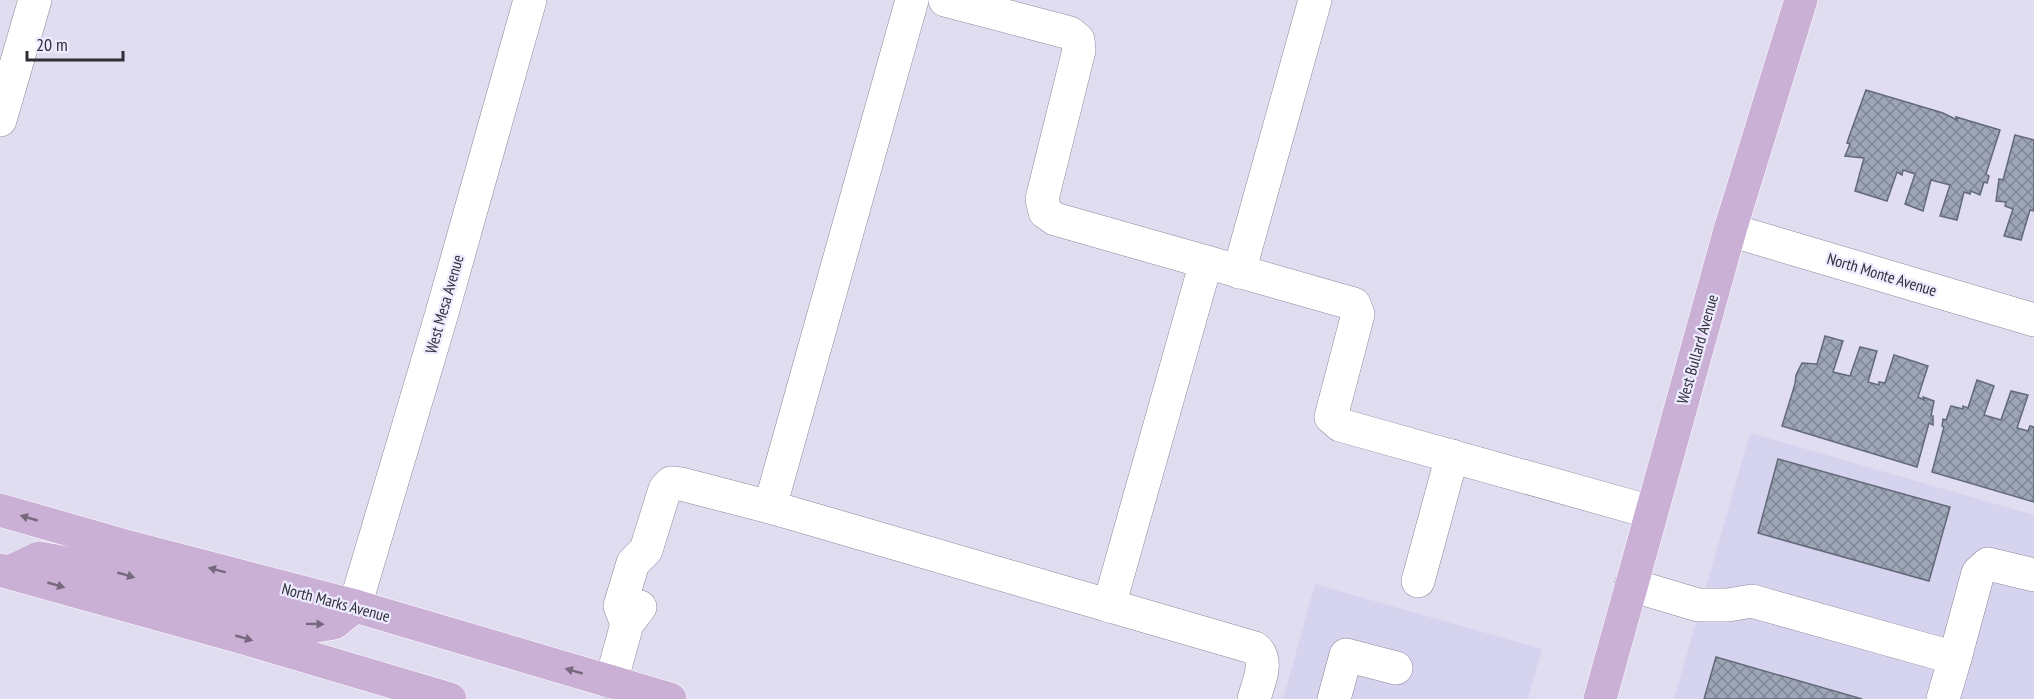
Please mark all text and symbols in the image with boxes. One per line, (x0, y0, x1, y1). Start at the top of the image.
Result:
scale bar (27, 24, 123, 62)
text: 20 m (36, 33, 68, 56)
street label: North Monte Avenue (1825, 248, 1939, 300)
street label: West Mesa Avenue (420, 252, 468, 356)
street label: West Bullard Avenue (1672, 292, 1722, 406)
one-way arrow (20, 513, 38, 523)
one-way arrow (208, 565, 226, 575)
one-way arrow (117, 571, 135, 580)
street label: North Marks Avenue (280, 578, 392, 626)
one-way arrow (47, 581, 65, 591)
one-way arrow (305, 619, 324, 629)
one-way arrow (235, 634, 253, 643)
one-way arrow (565, 666, 583, 675)

